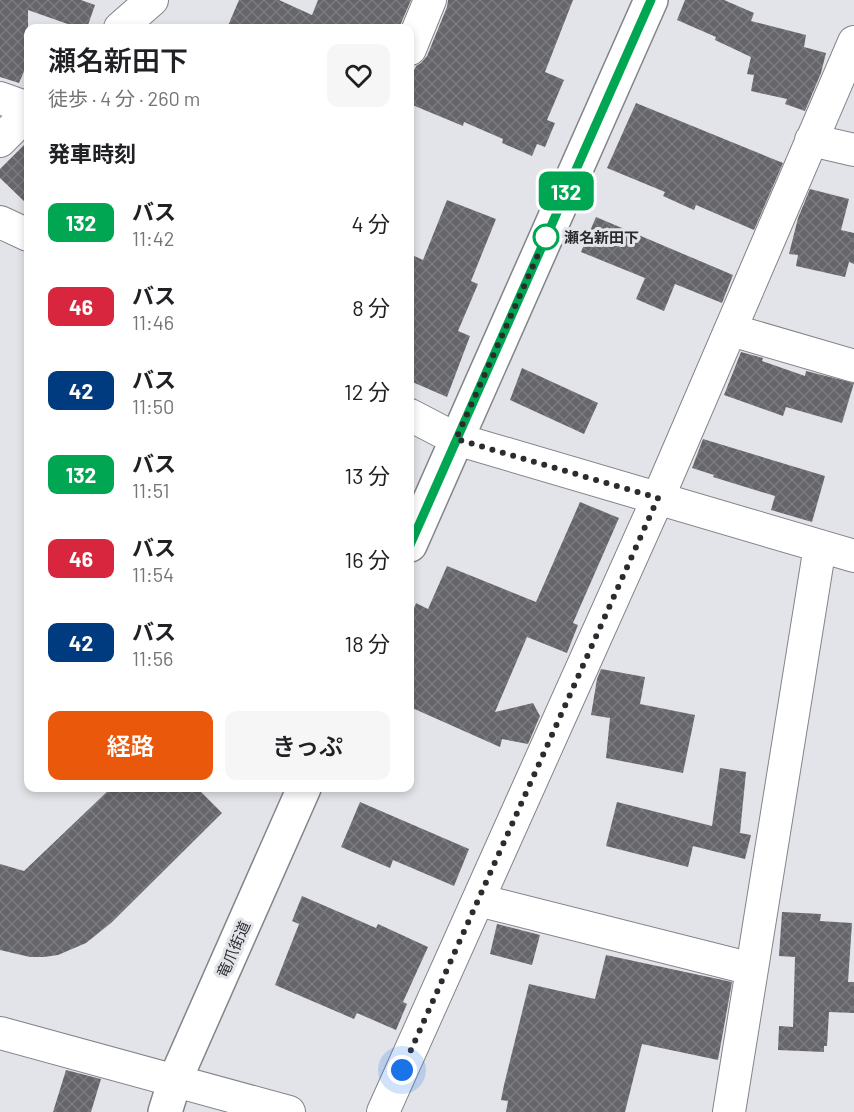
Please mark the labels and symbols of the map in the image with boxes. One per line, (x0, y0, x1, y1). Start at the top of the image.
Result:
line badge: 132 (532, 172, 600, 210)
marker: 瀬名新田下 (533, 224, 559, 250)
place label: 瀬名新田下 (564, 228, 639, 246)
street label: 竜爪街道 (213, 918, 253, 980)
your location (387, 1055, 417, 1085)

